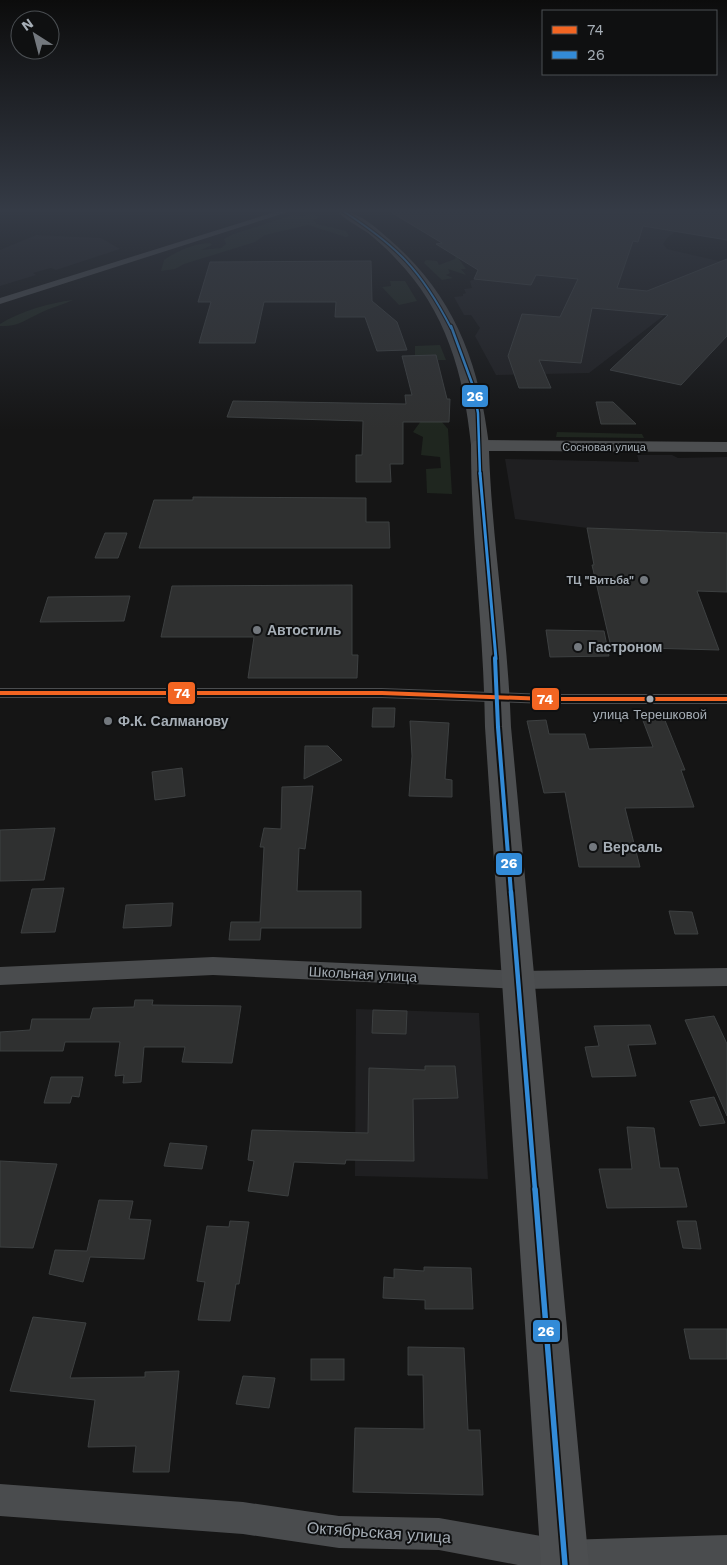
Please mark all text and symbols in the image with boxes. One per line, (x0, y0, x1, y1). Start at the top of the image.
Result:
north arrow (10, 10, 60, 60)
legend (542, 10, 717, 75)
text: N (18, 15, 36, 34)
text: 74 (587, 21, 604, 39)
text: 26 (587, 46, 605, 64)
line badge: 26 (461, 384, 489, 408)
text: 26 (467, 388, 484, 404)
street label: Сосновая улица (562, 441, 647, 454)
place label: ТЦ "Витьба" (566, 574, 634, 587)
marker: ТЦ "Витьба" (638, 574, 650, 586)
place label: Автостиль (267, 622, 342, 638)
marker: Автостиль (251, 624, 263, 636)
place label: Гастроном (588, 639, 662, 655)
marker: Гастроном (572, 641, 584, 653)
line badge: 74 (167, 681, 196, 705)
text: 74 (174, 685, 190, 701)
line badge: 74 (531, 687, 560, 711)
text: 74 (537, 691, 553, 707)
marker: улица Терешковой (645, 694, 655, 704)
place label: улица Терешковой (593, 707, 707, 722)
place label: Ф.К. Салманову (118, 713, 229, 729)
marker: Ф.К. Салманову (102, 715, 114, 727)
place label: Версаль (603, 839, 663, 855)
marker: Версаль (587, 841, 599, 853)
line badge: 26 (495, 852, 523, 876)
text: 26 (501, 855, 518, 871)
street label: Школьная улица (308, 963, 418, 985)
line badge: 26 (532, 1319, 561, 1343)
text: 26 (538, 1323, 555, 1339)
street label: Октябрьская улица (306, 1518, 452, 1547)

